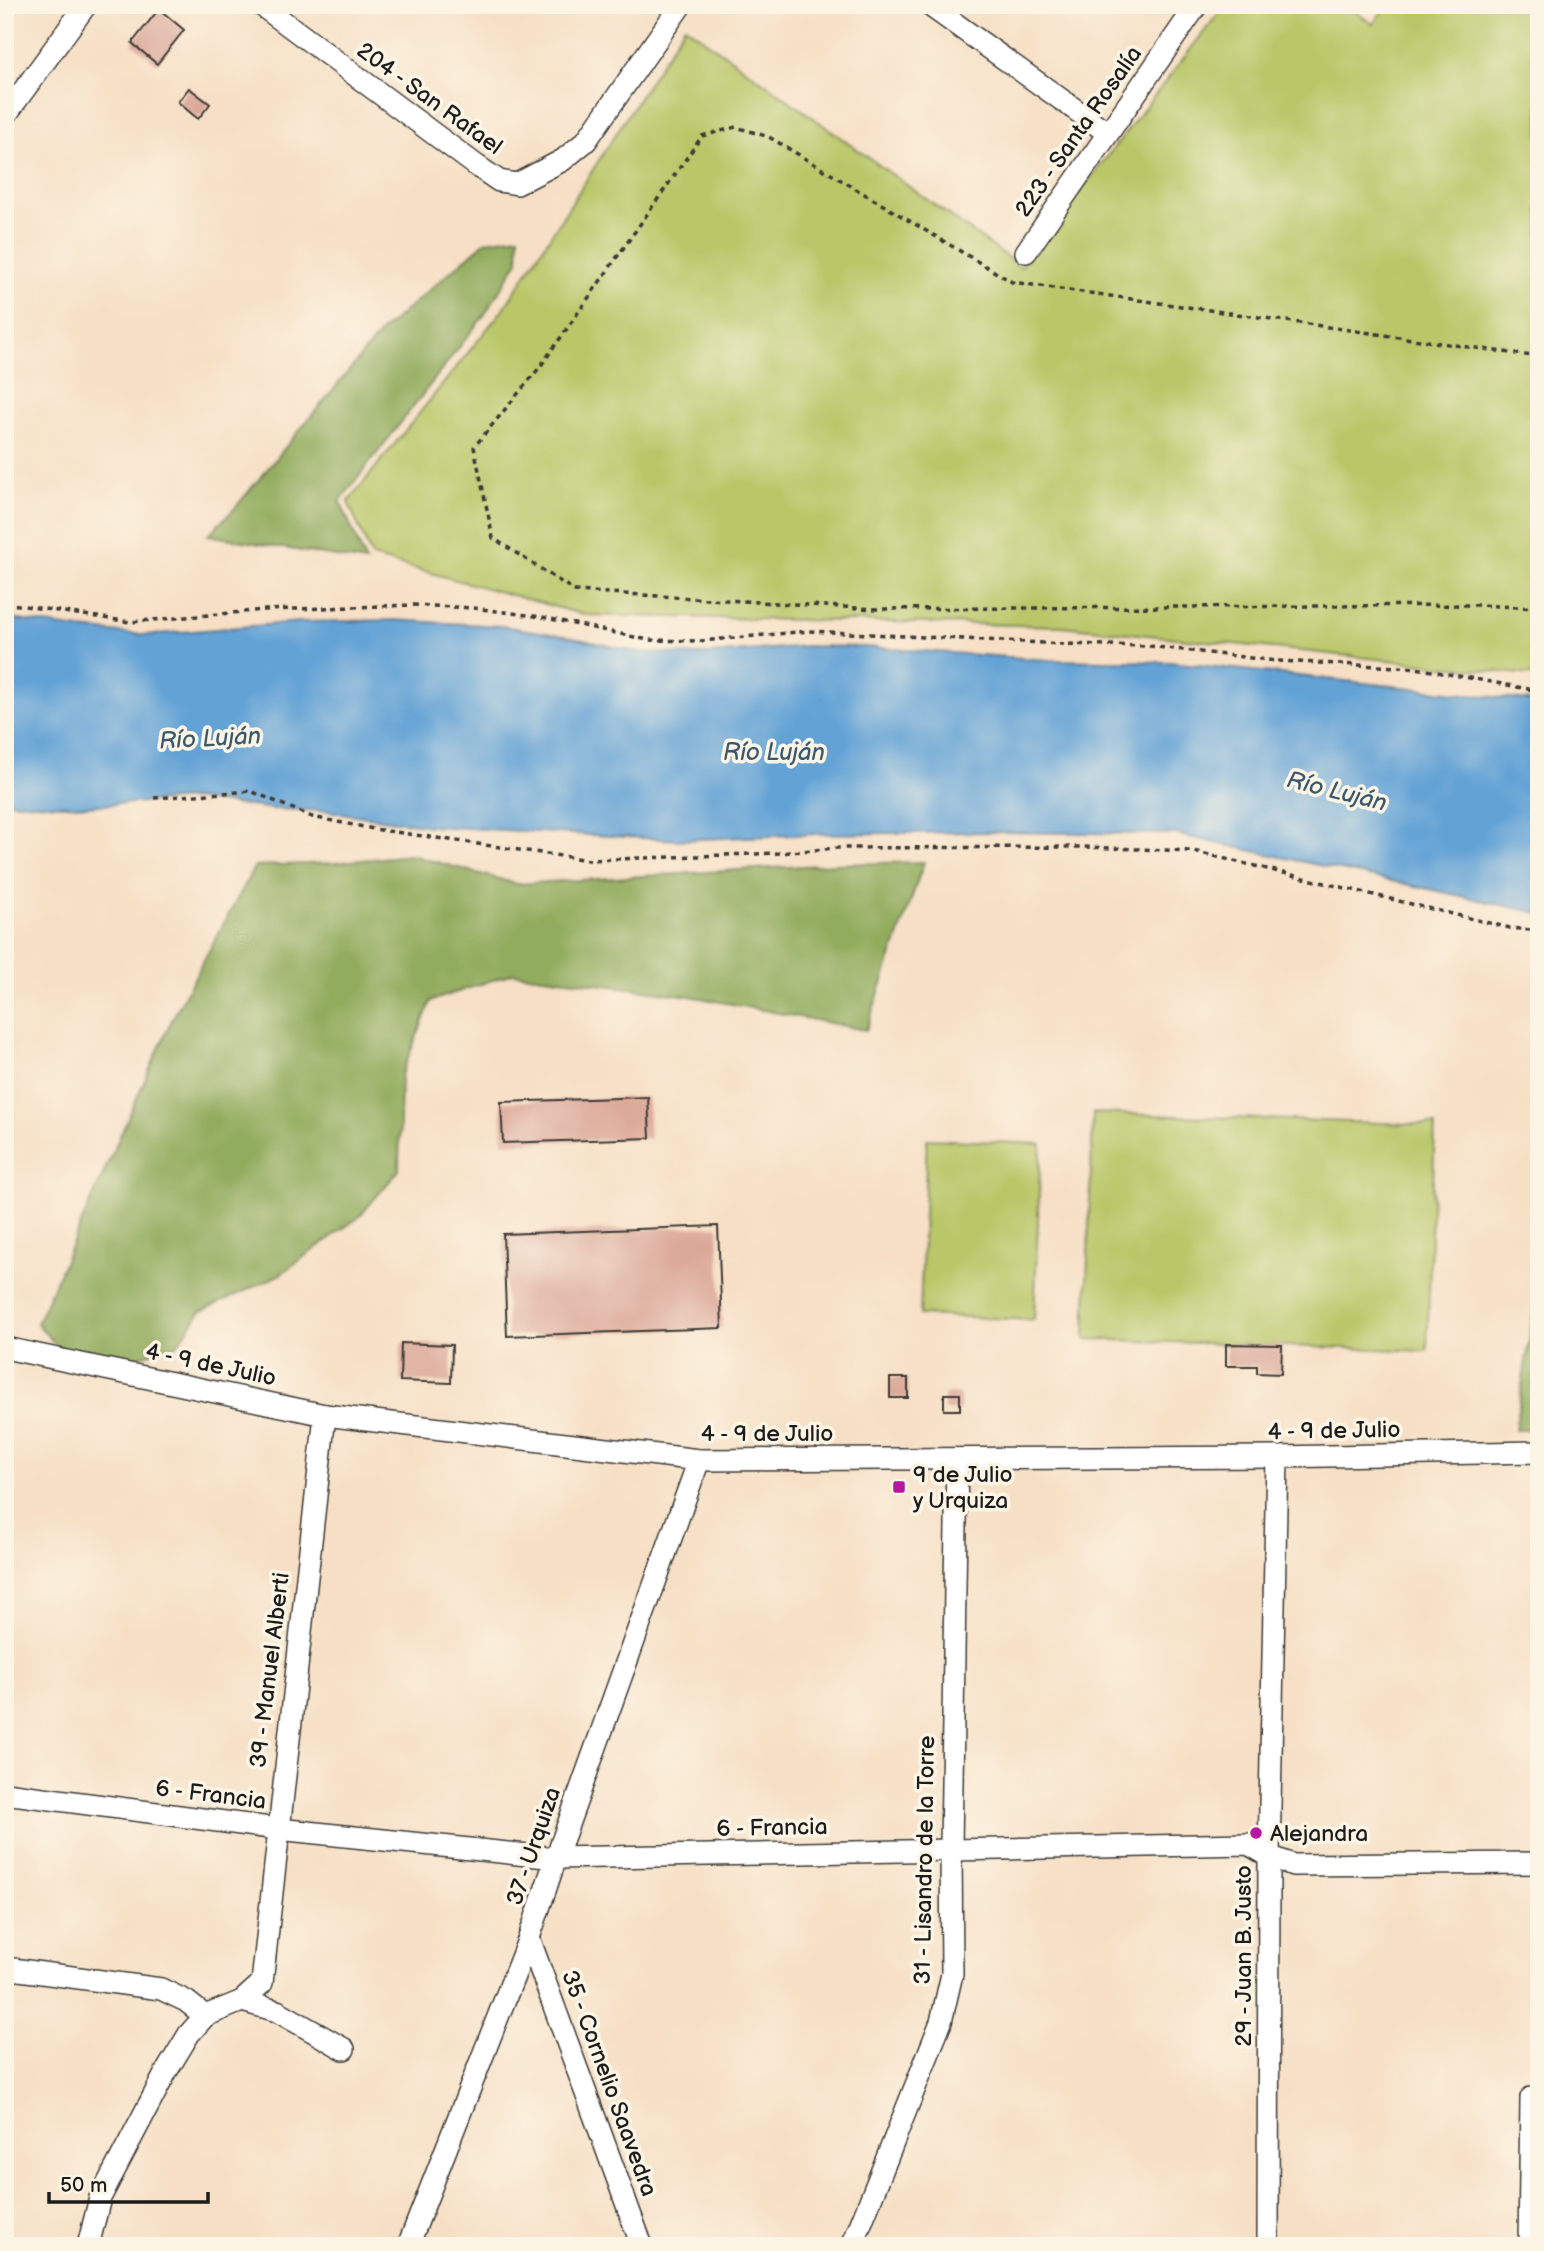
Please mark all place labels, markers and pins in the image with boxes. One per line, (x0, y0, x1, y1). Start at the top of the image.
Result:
place label: 9 de Julio y Urquiza (912, 1461, 1013, 1515)
marker: 9 de Julio y Urquiza (891, 1479, 907, 1495)
place label: Alejandra (1270, 1820, 1368, 1848)
marker: Alejandra (1248, 1825, 1264, 1841)

